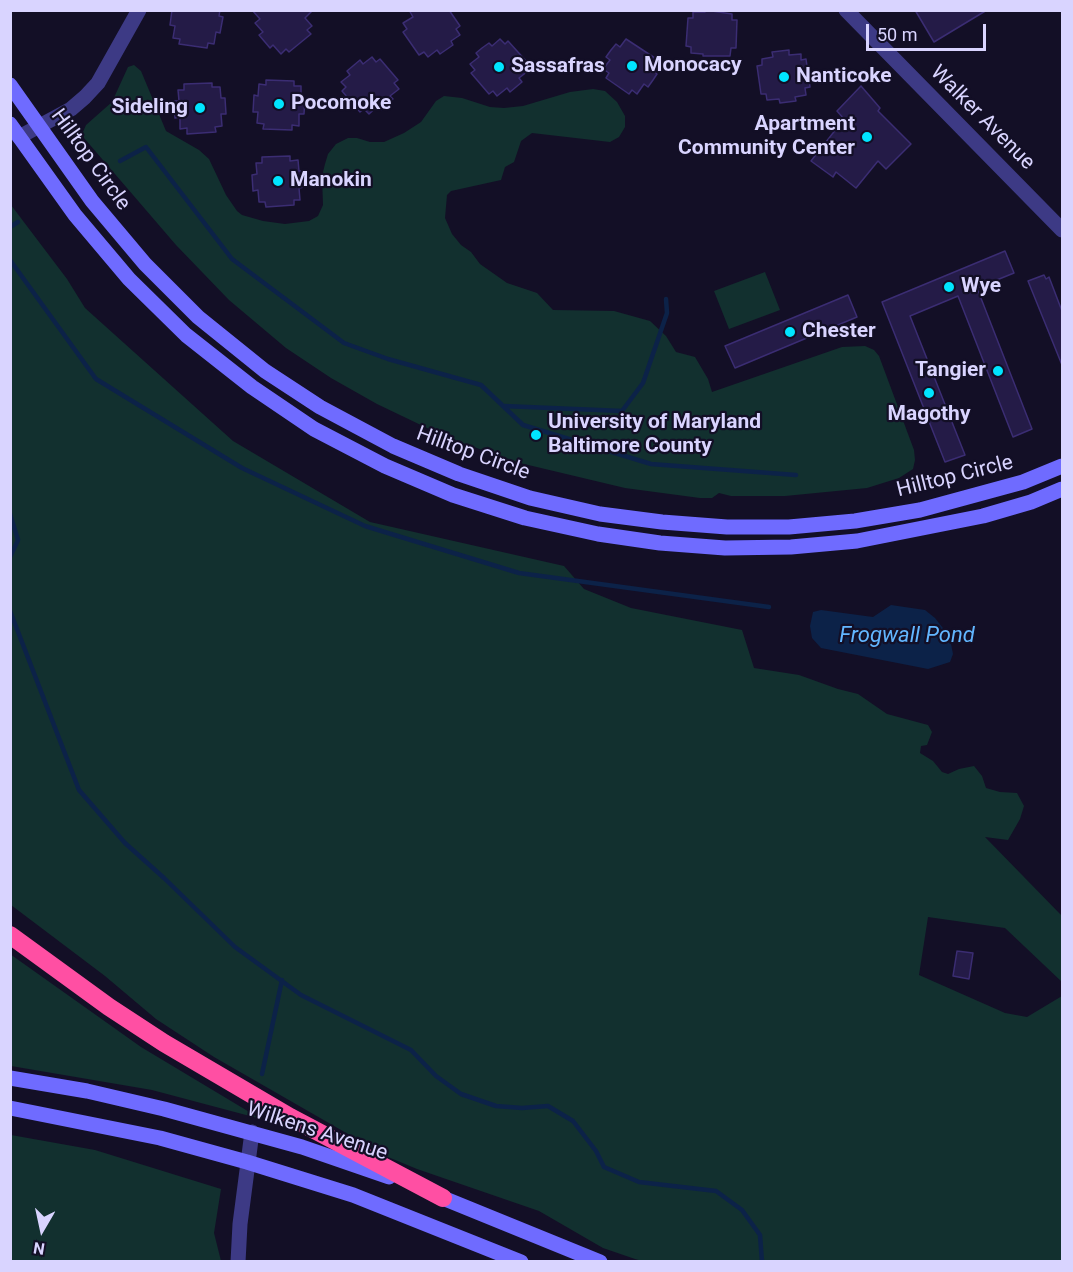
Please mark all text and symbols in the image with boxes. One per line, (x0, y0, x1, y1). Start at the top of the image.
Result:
scale bar (869, 12, 989, 50)
text: 50 m (877, 24, 917, 45)
place label: Monocacy (644, 53, 742, 79)
place label: Sassafras (511, 54, 605, 80)
marker: Monocacy (625, 59, 639, 73)
marker: Sassafras (492, 60, 506, 74)
street label: Walker Avenue (925, 61, 1039, 175)
place label: Nanticoke (796, 64, 892, 90)
marker: Nanticoke (777, 70, 791, 84)
place label: Pocomoke (291, 91, 391, 117)
place label: Sideling (111, 95, 188, 121)
marker: Pocomoke (272, 97, 286, 111)
marker: Sideling (193, 101, 207, 115)
street label: Hilltop Circle (45, 105, 135, 215)
place label: Apartment Community Center (678, 112, 855, 162)
marker: Apartment Community Center (860, 130, 874, 144)
place label: Manokin (290, 168, 372, 194)
marker: Manokin (271, 174, 285, 188)
place label: Wye (961, 274, 1001, 300)
marker: Wye (942, 280, 956, 294)
place label: Chester (802, 319, 876, 345)
marker: Chester (783, 325, 797, 339)
place label: Tangier (915, 358, 986, 384)
marker: Tangier (991, 364, 1005, 378)
marker: Magothy (922, 386, 936, 400)
place label: Magothy (888, 402, 970, 428)
place label: University of Maryland Baltimore County (548, 410, 761, 460)
street label: Hilltop Circle (413, 422, 533, 486)
marker: University of Maryland Baltimore County (529, 428, 543, 442)
street label: Hilltop Circle (894, 450, 1016, 504)
water label: Frogwall Pond (839, 623, 975, 649)
street label: Wilkens Avenue (243, 1097, 391, 1167)
north arrow (12, 1200, 72, 1260)
text: N (32, 1238, 46, 1259)

